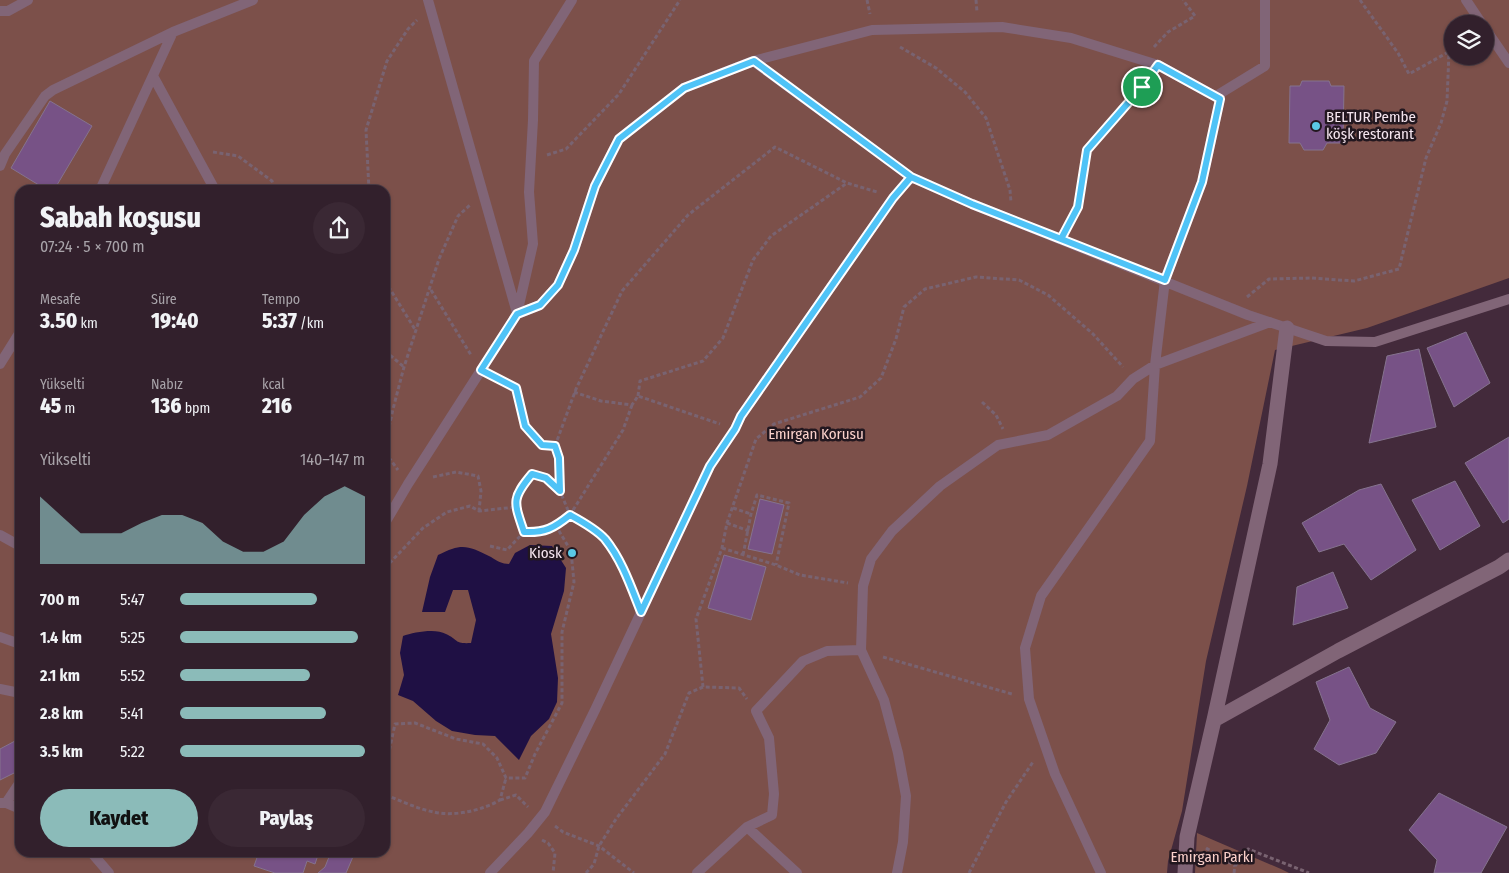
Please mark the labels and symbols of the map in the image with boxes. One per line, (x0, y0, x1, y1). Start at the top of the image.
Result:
pin (1121, 66, 1163, 108)
place label: BELTUR Pembe köşk restorant (1326, 108, 1416, 143)
marker: BELTUR Pembe köşk restorant (1310, 120, 1322, 132)
park label: Emirgan Korusu (768, 425, 864, 443)
place label: Kiosk (529, 544, 562, 562)
marker: Kiosk (566, 547, 578, 559)
park label: Emirgan Parkı (1170, 848, 1254, 866)

